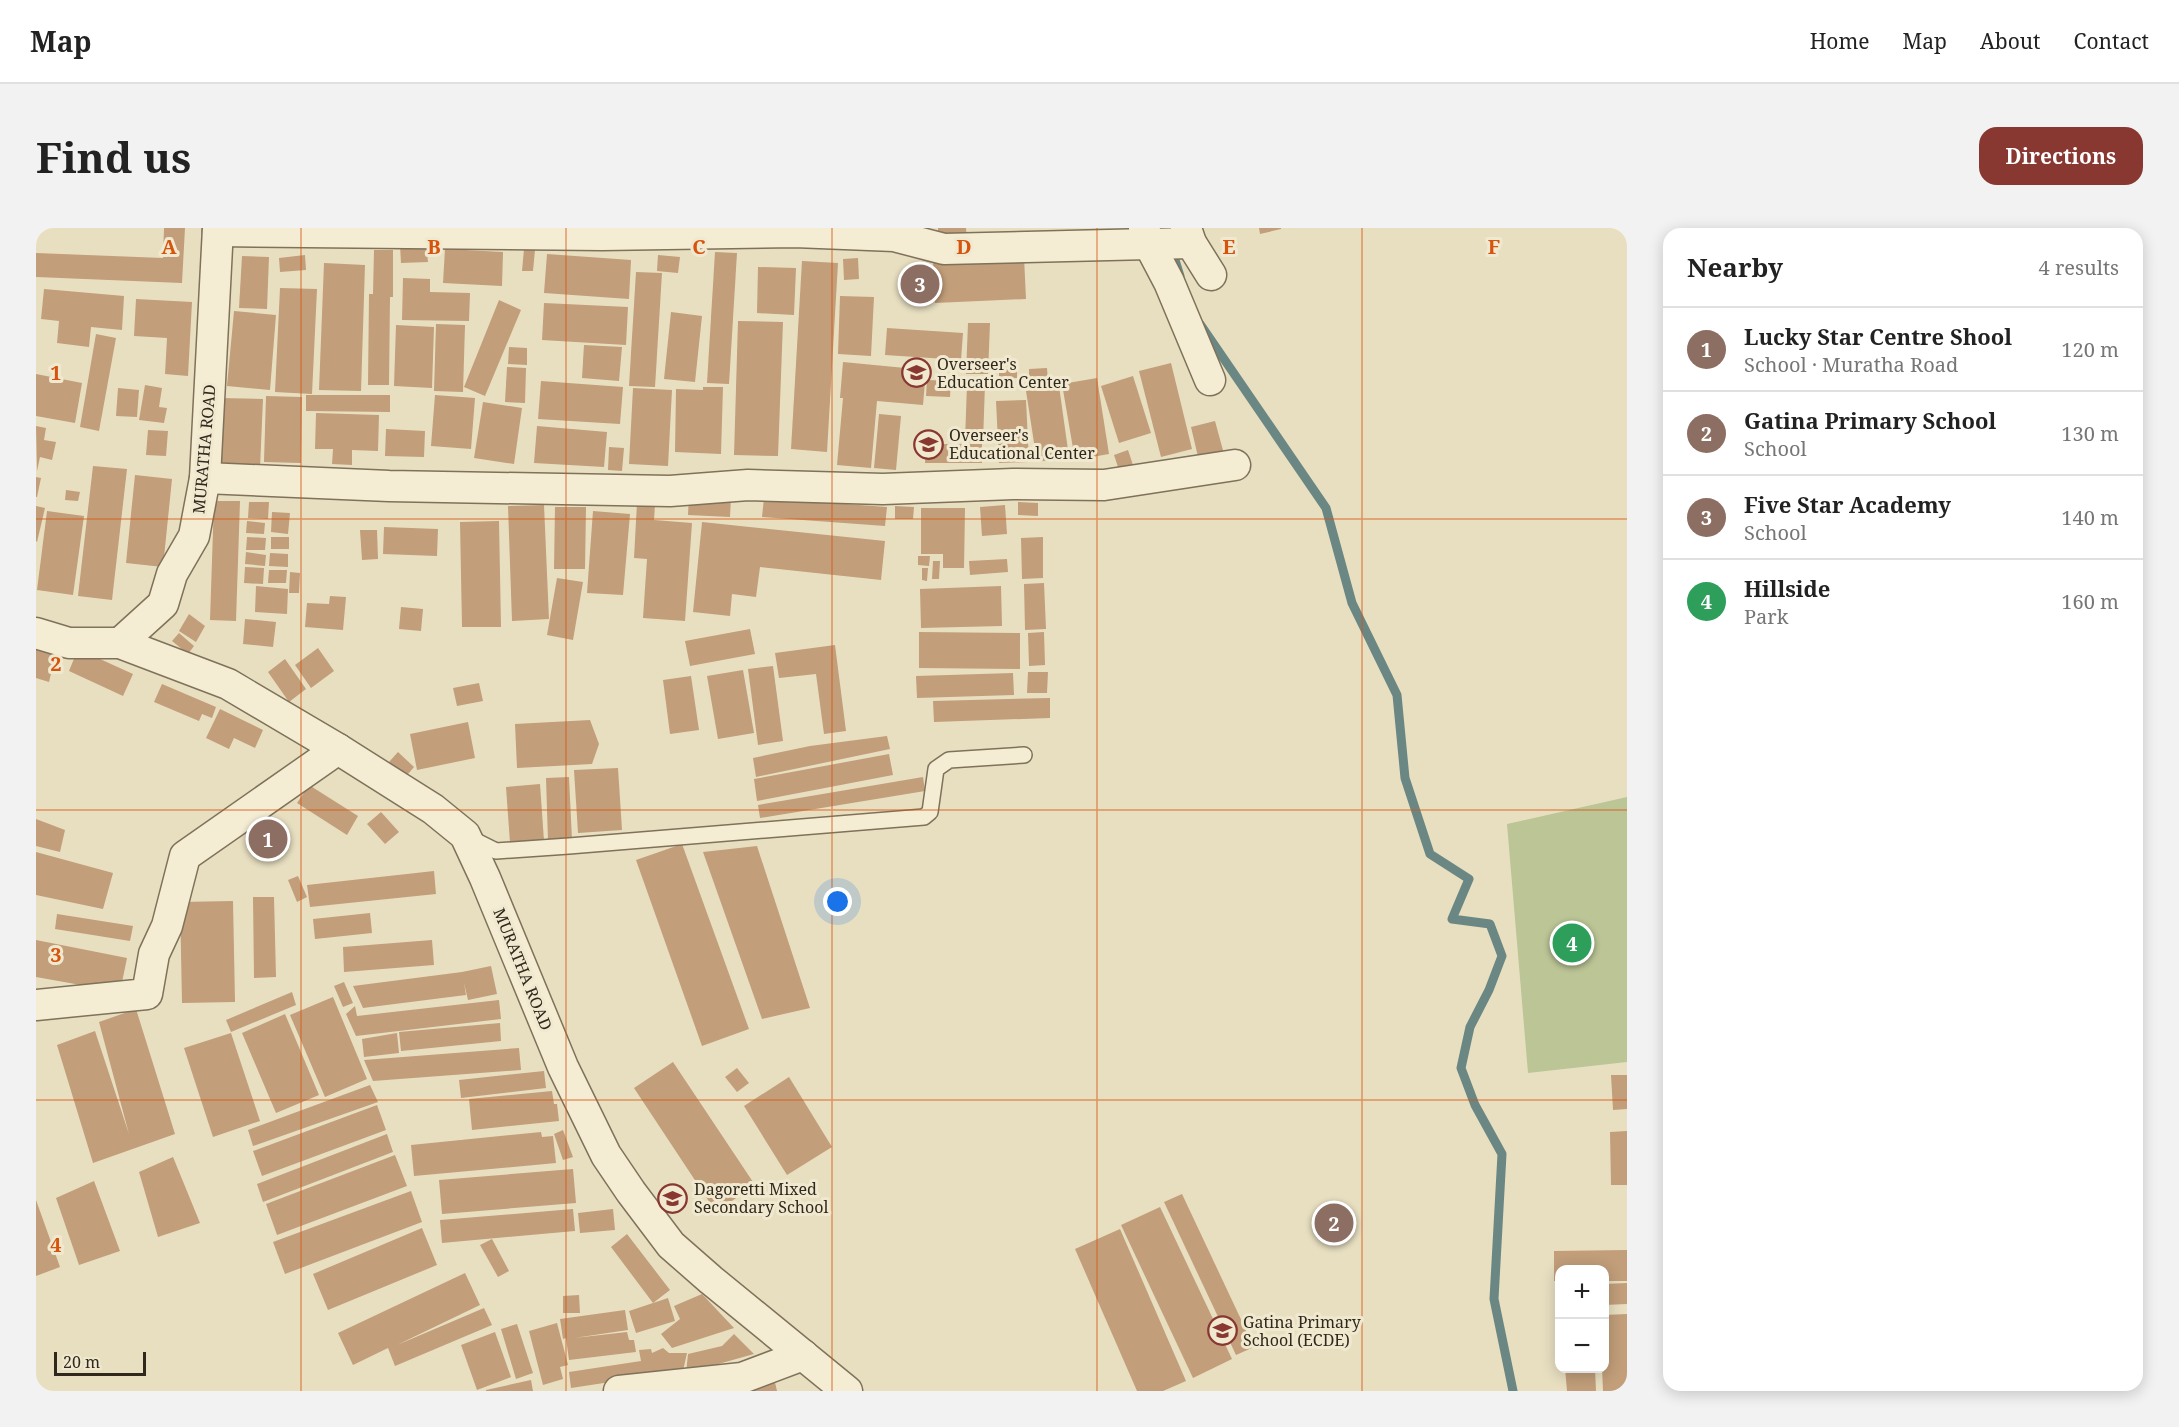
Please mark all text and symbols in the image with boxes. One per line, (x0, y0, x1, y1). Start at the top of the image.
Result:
text: Map (30, 22, 92, 60)
text: Home (1810, 27, 1870, 55)
text: Map (1903, 27, 1947, 55)
text: About (1980, 27, 2041, 55)
text: Contact (2074, 27, 2149, 55)
button: Directions (1979, 127, 2143, 185)
text: Find us (36, 128, 191, 185)
text: A (161, 233, 177, 260)
text: B (427, 233, 441, 260)
text: C (692, 233, 706, 260)
text: D (956, 233, 972, 260)
text: E (1222, 233, 1236, 260)
text: F (1488, 233, 1500, 260)
text: Nearby (1687, 249, 1783, 285)
text: 4 results (2039, 254, 2119, 281)
pin: 3 (900, 262, 940, 306)
text: Lucky Star Centre Shool (1744, 321, 2012, 351)
text: 1 (1701, 336, 1712, 363)
text: 120 m (2061, 336, 2119, 363)
text: School · Muratha Road (1744, 351, 1958, 378)
place label: Overseer's Education Center (937, 353, 1069, 393)
school or university icon: Overseer's Education Center (900, 357, 932, 389)
text: 1 (50, 359, 62, 386)
street label: MURATHA ROAD (187, 383, 221, 515)
text: Gatina Primary School (1744, 405, 1996, 435)
text: 2 (1701, 420, 1712, 447)
text: 130 m (2061, 420, 2119, 447)
place label: Overseer's Educational Center (949, 424, 1095, 464)
school or university icon: Overseer's Educational Center (912, 428, 944, 460)
text: School (1744, 435, 1807, 462)
text: Five Star Academy (1744, 489, 1951, 519)
text: 3 (1701, 504, 1712, 531)
text: 140 m (2061, 504, 2119, 531)
text: School (1744, 519, 1807, 546)
text: Hillside (1744, 573, 1830, 603)
text: 4 (1701, 588, 1712, 615)
text: 160 m (2061, 588, 2119, 615)
text: Park (1744, 603, 1788, 630)
text: 2 (50, 650, 62, 677)
pin: 1 (248, 816, 288, 862)
your location (823, 887, 852, 916)
street label: MURATHA ROAD (488, 905, 558, 1033)
pin: 4 (1552, 920, 1592, 966)
text: 3 (50, 941, 62, 968)
place label: Dagoretti Mixed Secondary School (694, 1178, 828, 1218)
school or university icon: Dagoretti Mixed Secondary School (657, 1182, 689, 1214)
pin: 2 (1314, 1200, 1354, 1246)
text: 4 (50, 1231, 62, 1258)
map controls (1555, 1265, 1609, 1373)
button: + (1555, 1265, 1609, 1319)
place label: Gatina Primary School (ECDE) (1243, 1311, 1362, 1351)
school or university icon: Gatina Primary School (ECDE) (1206, 1315, 1238, 1347)
button: − (1555, 1319, 1609, 1373)
scale bar (54, 1349, 146, 1376)
text: 20 m (63, 1351, 100, 1373)

